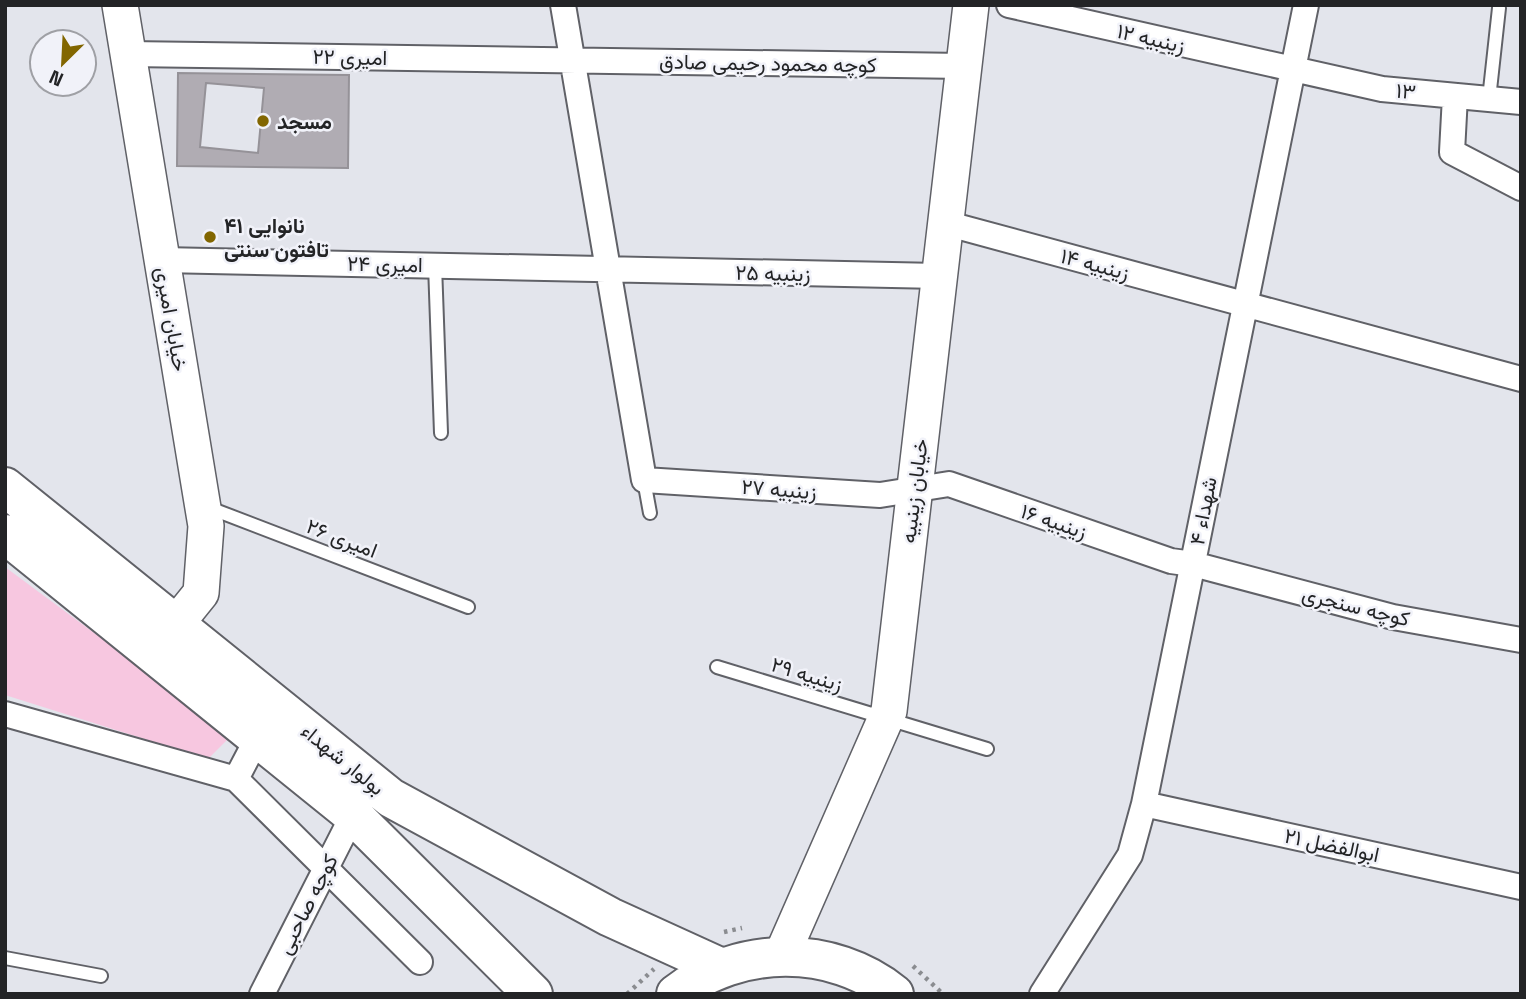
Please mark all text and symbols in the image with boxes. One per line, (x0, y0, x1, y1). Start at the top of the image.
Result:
street label: زینبیه ۱۲ (1114, 17, 1188, 59)
north arrow (28, 28, 98, 98)
street label: امیری ۲۲ (312, 43, 388, 71)
street label: کوچه محمود رحیمی صادق (659, 48, 877, 79)
text: N (45, 64, 67, 92)
street label: ۱۳ (1395, 77, 1417, 105)
place label: مسجد (277, 108, 332, 135)
marker: مسجد (255, 113, 271, 129)
place label: نانوایی ۴۱ تافتون سنتی (224, 212, 329, 263)
marker: نانوایی ۴۱ تافتون سنتی (202, 229, 218, 245)
street label: زینبیه ۱۴ (1058, 242, 1132, 286)
street label: امیری ۲۴ (347, 250, 423, 278)
street label: زینبیه ۲۵ (735, 259, 811, 287)
street label: خیابان امیری (150, 265, 194, 373)
street label: خیابان زینبیه (894, 437, 934, 545)
street label: زینبیه ۲۷ (740, 473, 818, 505)
street label: شهداء ۴ (1183, 475, 1223, 547)
street label: زینبیه ۱۶ (1017, 497, 1091, 545)
street label: امیری ۲۶ (303, 512, 381, 564)
street label: کوچه سنجری (1299, 580, 1413, 633)
street label: زینبیه ۲۹ (768, 650, 846, 698)
street label: بولوار شهداء (296, 717, 390, 801)
street label: ابوالفضل ۲۱ (1282, 822, 1382, 868)
street label: کوچه صاحبی (270, 849, 345, 959)

